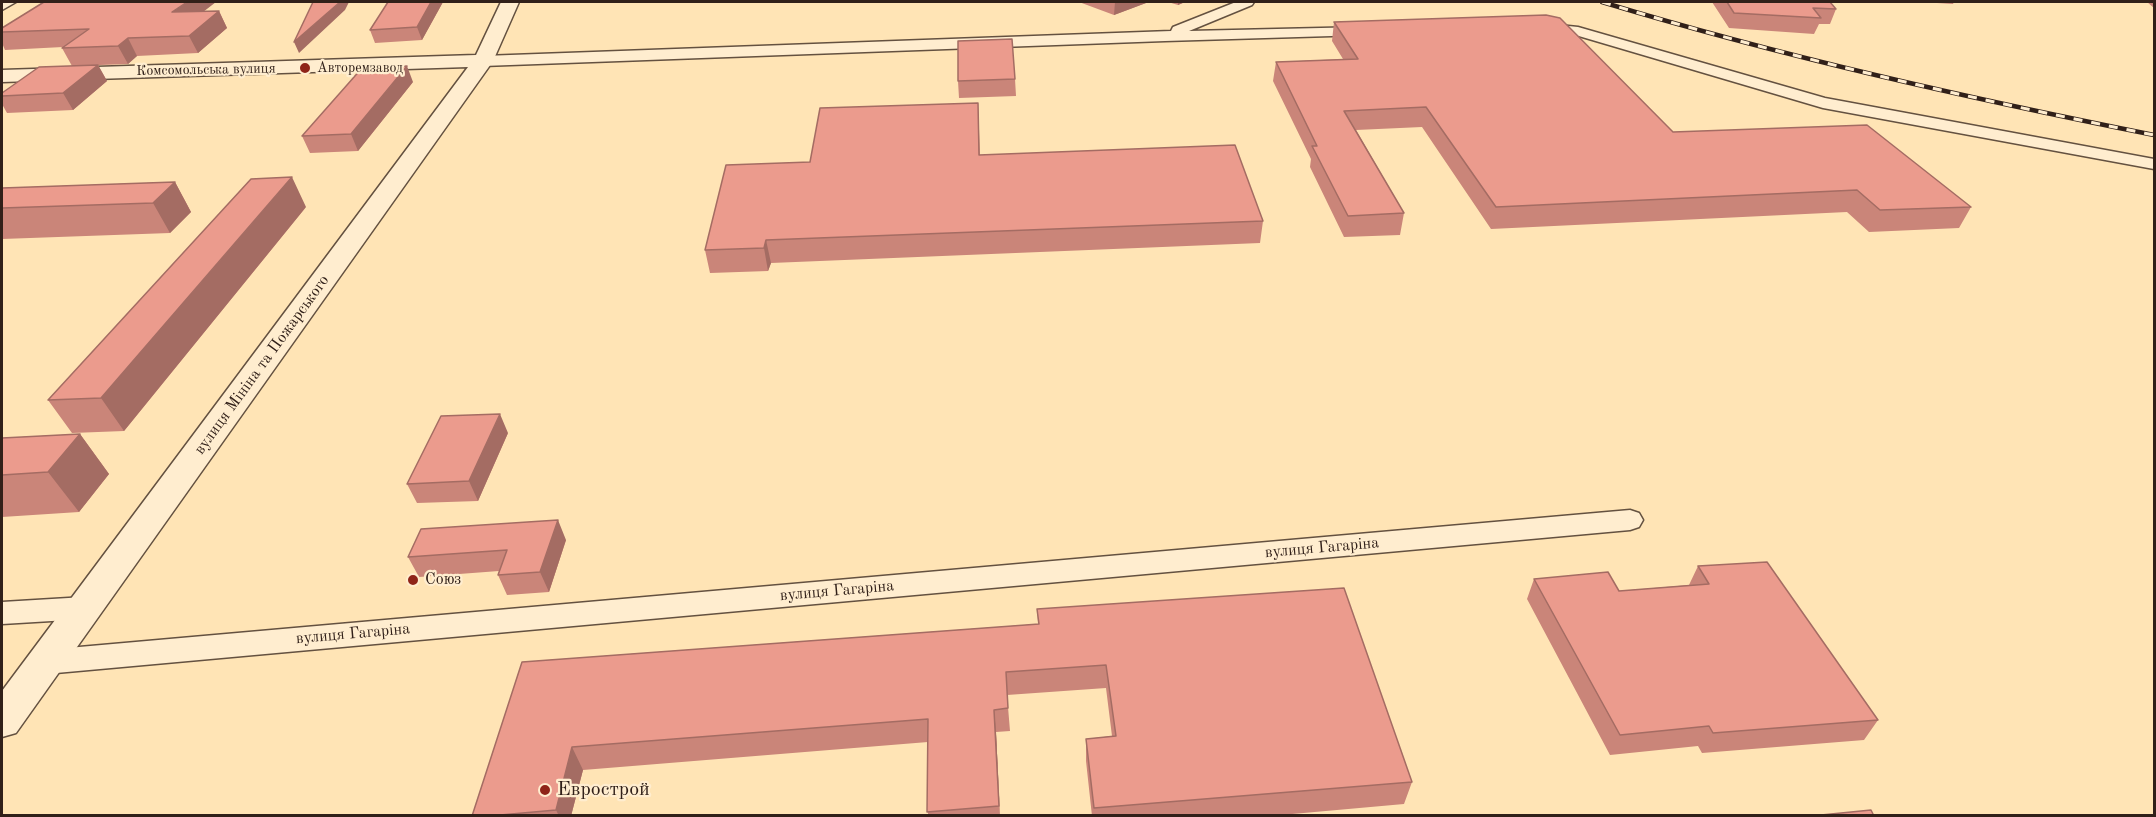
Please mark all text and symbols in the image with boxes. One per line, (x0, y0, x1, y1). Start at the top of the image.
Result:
street label: Комсомольська вулиця (136, 60, 276, 80)
place label: Авторемзавод (317, 60, 403, 76)
marker: Авторемзавод (298, 61, 312, 75)
street label: вулиця Мініна та Пожарського (190, 271, 334, 459)
street label: вулиця Гагаріна (1264, 533, 1380, 563)
place label: Союз (425, 570, 461, 590)
marker: Союз (406, 573, 420, 587)
street label: вулиця Гагаріна (779, 576, 895, 606)
street label: вулиця Гагаріна (295, 619, 411, 649)
place label: Еврострой (557, 778, 650, 802)
marker: Еврострой (538, 783, 552, 797)

